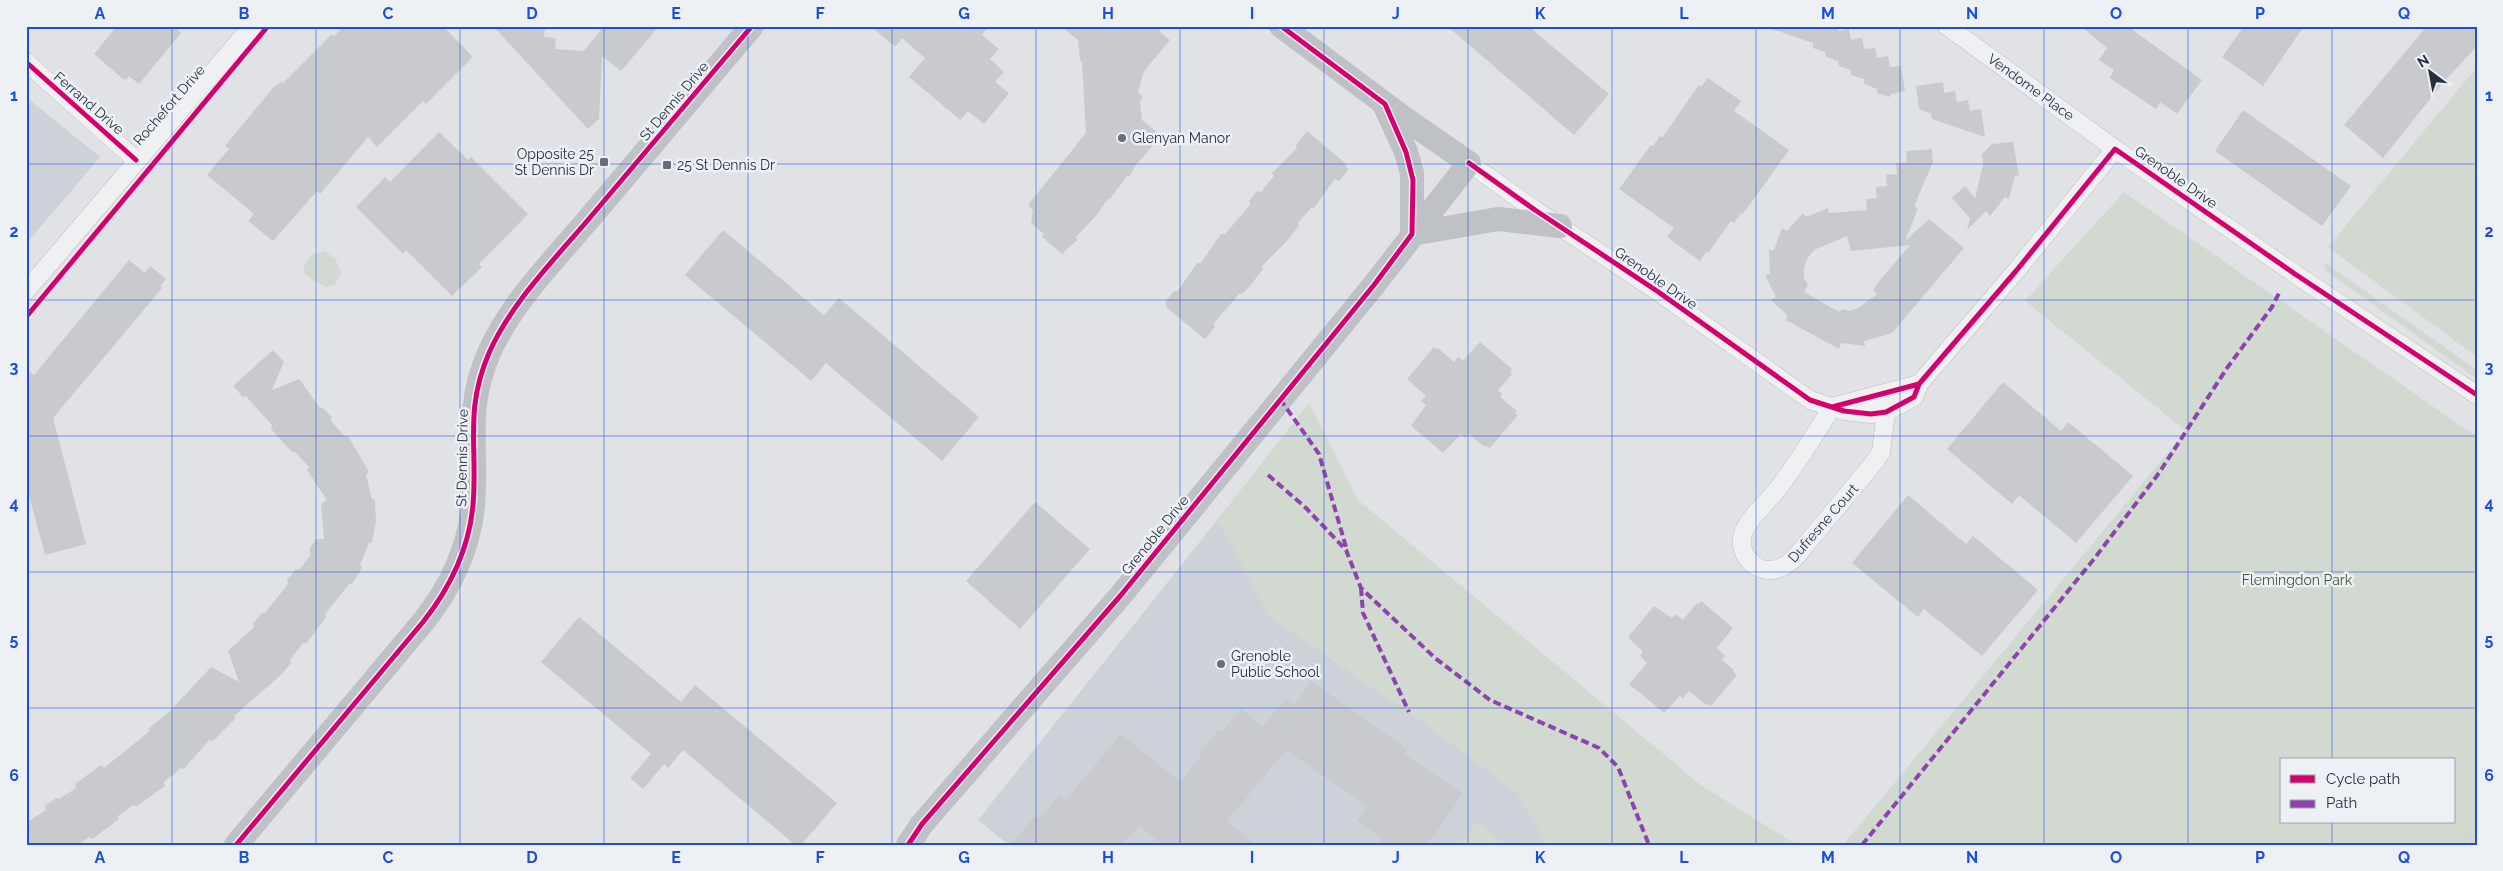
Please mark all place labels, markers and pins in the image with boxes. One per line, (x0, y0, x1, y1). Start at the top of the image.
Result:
place label: Glenyan Manor (1132, 130, 1230, 146)
marker: Glenyan Manor (1116, 132, 1128, 144)
place label: Opposite 25 St Dennis Dr (515, 146, 594, 178)
marker: Opposite 25 St Dennis Dr (598, 156, 610, 168)
place label: 25 St Dennis Dr (677, 157, 775, 173)
marker: 25 St Dennis Dr (661, 159, 673, 171)
place label: Grenoble Public School (1231, 648, 1320, 680)
marker: Grenoble Public School (1215, 658, 1227, 670)

